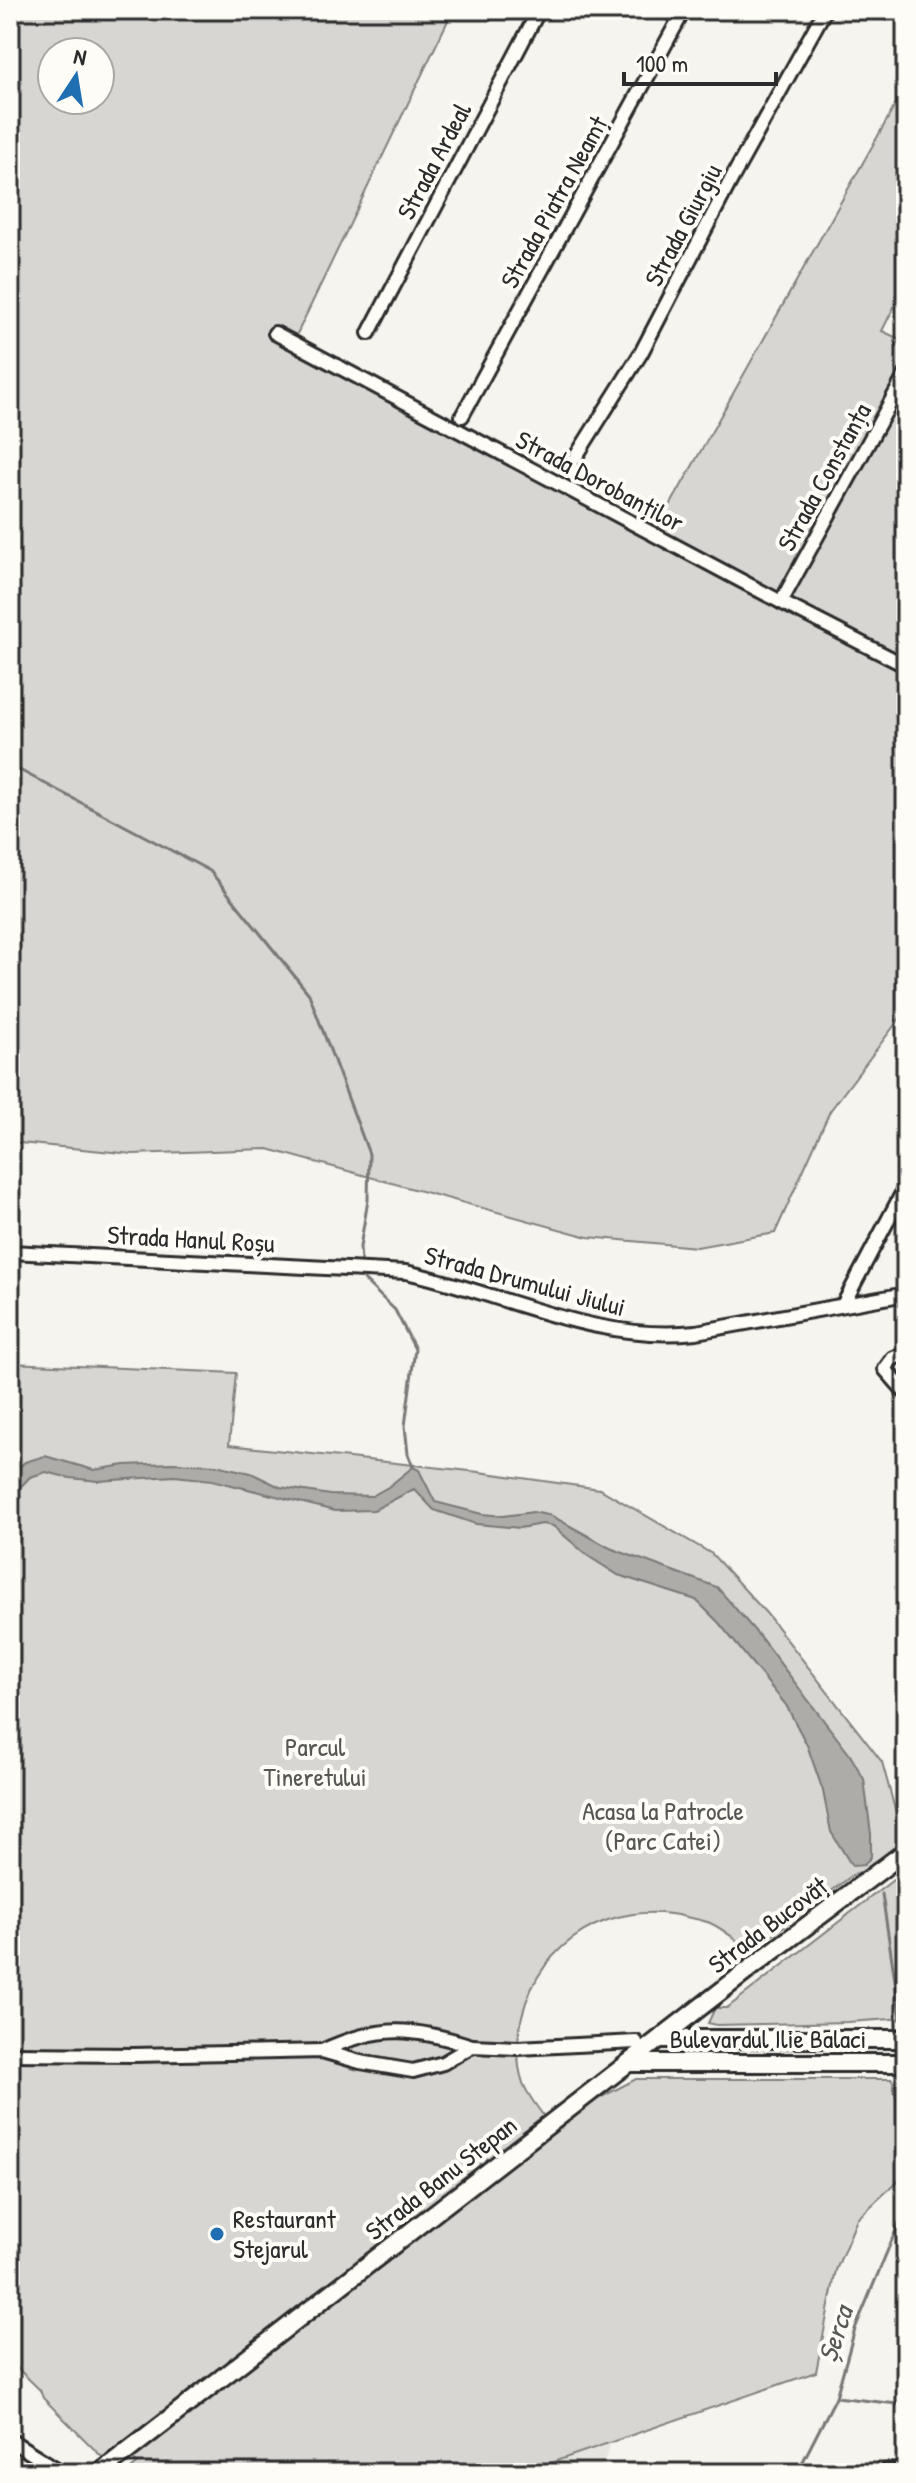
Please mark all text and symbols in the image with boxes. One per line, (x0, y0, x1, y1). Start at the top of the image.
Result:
north arrow (36, 36, 116, 116)
scale bar (624, 36, 776, 86)
text: N (71, 41, 89, 72)
text: 100 m (636, 47, 688, 79)
street label: Strada Ardeal (388, 96, 479, 225)
street label: Strada Piatra Neamț (492, 108, 616, 294)
street label: Strada Giurgiu (636, 157, 729, 292)
street label: Strada Constanța (769, 397, 879, 557)
street label: Strada Dorobanților (510, 422, 690, 540)
street label: Strada Hanul Roșu (106, 1217, 276, 1260)
street label: Strada Drumului Jiului (421, 1237, 629, 1324)
park label: Parcul Tineretului (264, 1729, 366, 1794)
park label: Acasa la Patrocle (Parc Catei) (582, 1793, 744, 1858)
street label: Strada Bucovăț (701, 1868, 835, 1981)
street label: Bulevardul Ilie Balaci (670, 2021, 866, 2056)
street label: Strada Banu Stepan (358, 2107, 524, 2248)
place label: Restaurant Stejarul (233, 2201, 337, 2266)
marker: Restaurant Stejarul (208, 2225, 226, 2243)
water label: Șerca (808, 2298, 863, 2367)

